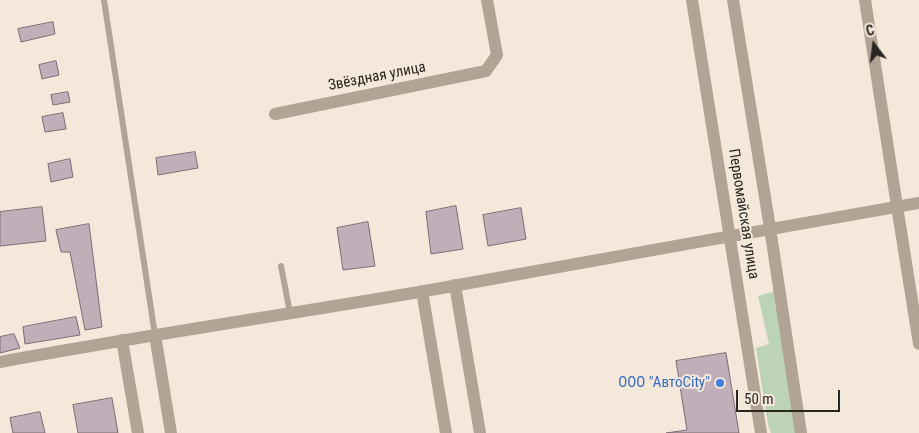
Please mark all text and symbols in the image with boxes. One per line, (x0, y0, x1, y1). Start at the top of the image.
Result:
north arrow (849, 20, 899, 70)
text: С (864, 22, 876, 39)
street label: Звёздная улица (327, 59, 427, 95)
street label: Первомайская улица (724, 148, 762, 280)
place label: OOO "АвтоCity" (618, 374, 710, 392)
marker: OOO "АвтоCity" (714, 377, 726, 389)
scale bar (739, 380, 843, 412)
text: 50 m (744, 390, 774, 408)

